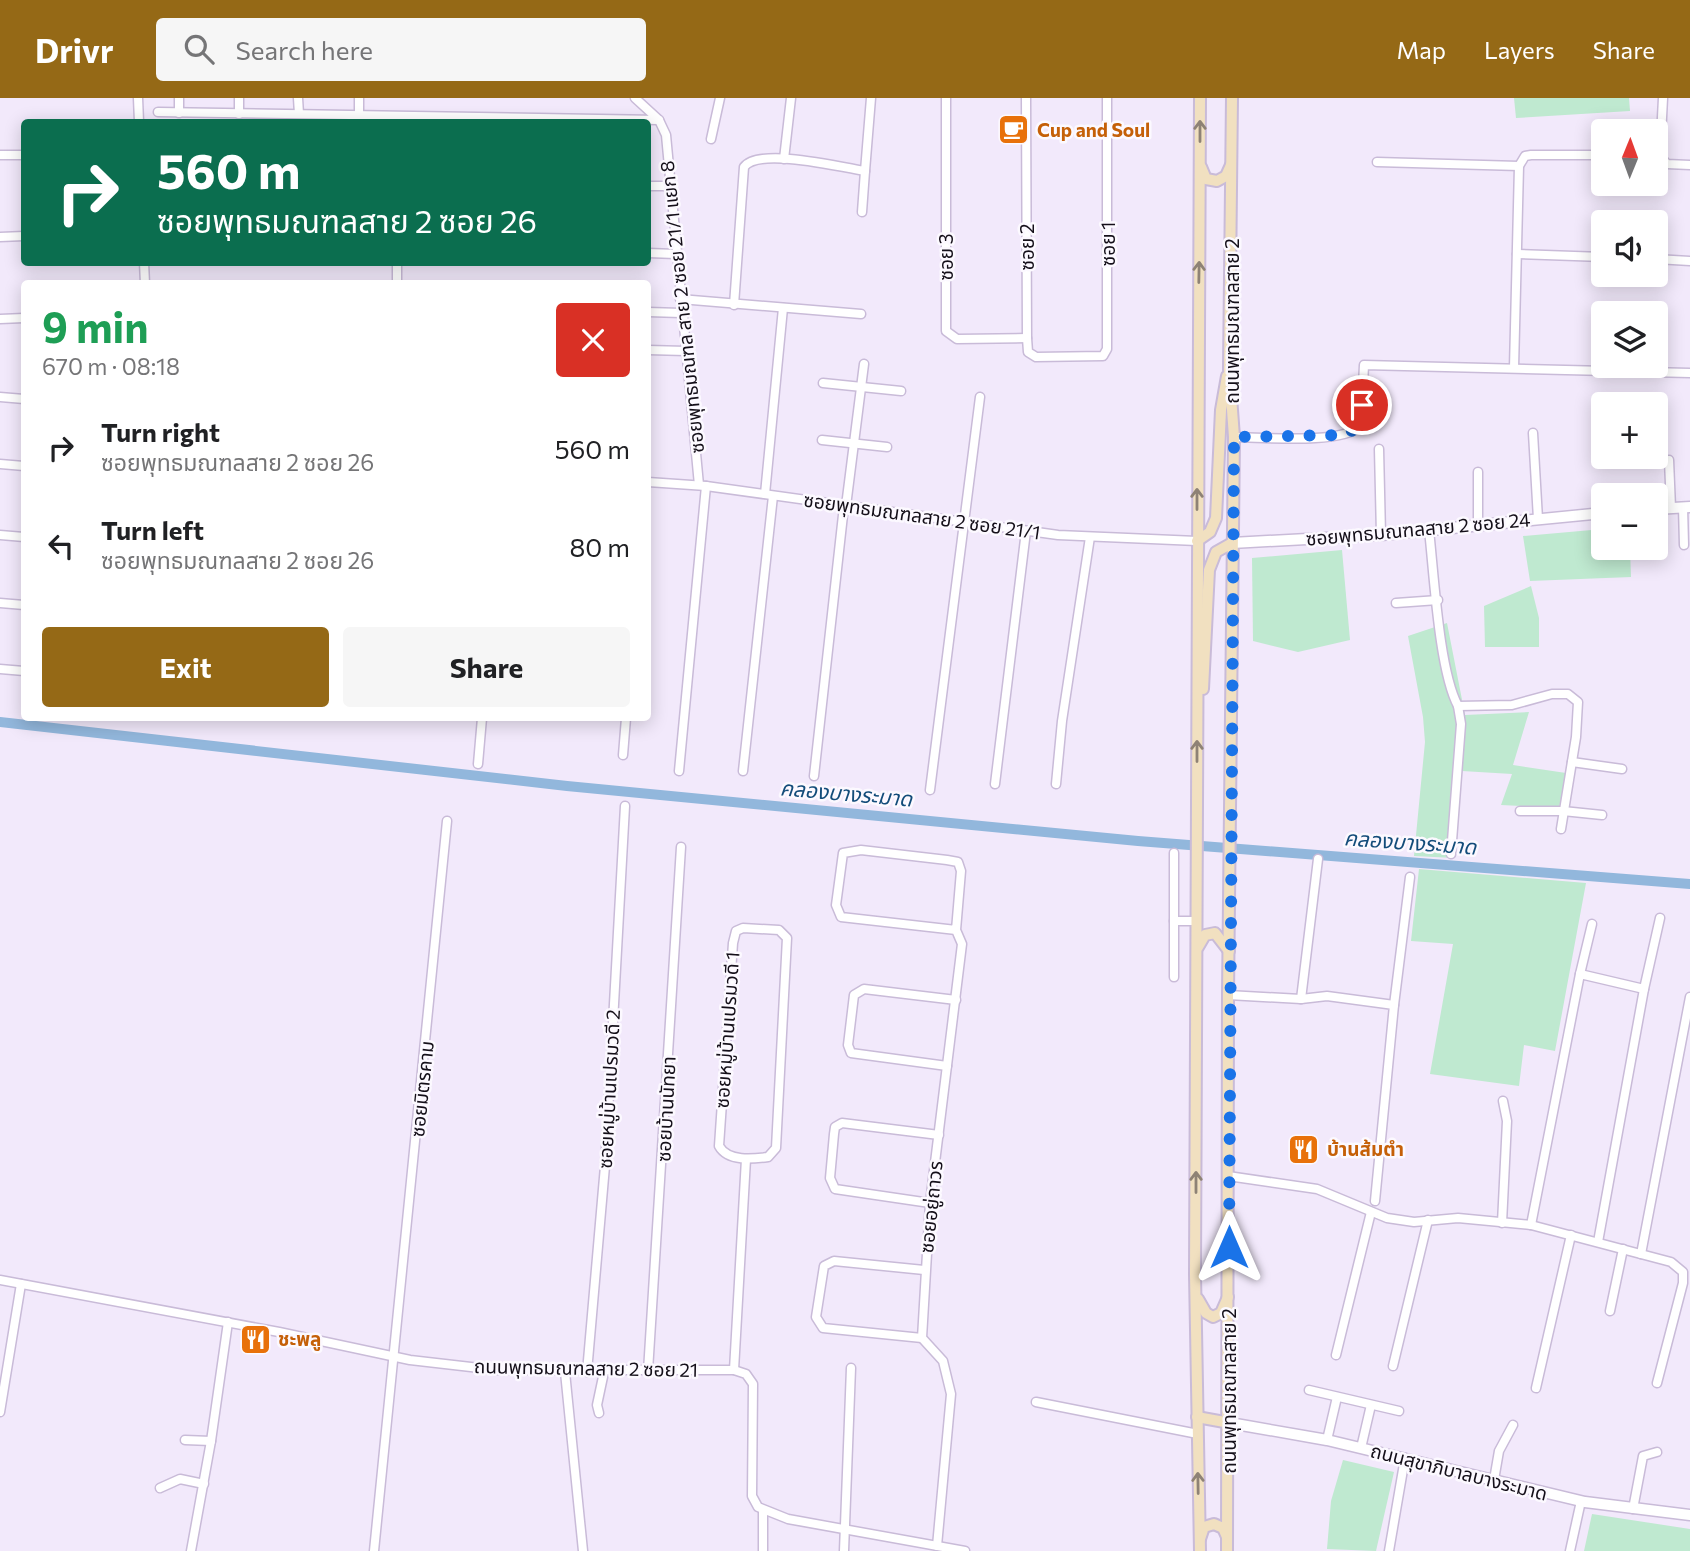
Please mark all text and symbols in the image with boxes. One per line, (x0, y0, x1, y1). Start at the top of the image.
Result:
search box (156, 18, 646, 81)
text: Drivr (35, 29, 114, 70)
icon: search (180, 30, 218, 68)
text: Search here (236, 34, 373, 65)
text: Map (1397, 35, 1446, 64)
text: Layers (1484, 35, 1555, 64)
text: Share (1593, 35, 1655, 64)
cafe icon: Cup and Soul (997, 113, 1031, 147)
place label: Cup and Soul (1037, 118, 1150, 141)
north arrow (1591, 119, 1668, 196)
map controls (1591, 119, 1668, 560)
one-way arrow (1193, 120, 1207, 143)
text: 560 m (157, 139, 300, 199)
icon: right (42, 147, 133, 238)
street label: ซอยพุทธมณฑล สาย 2 ซอย 21/1 แยก 8 (655, 159, 709, 455)
text: ซอยพุทธมณฑลสาย 2 ซอย 26 (157, 200, 537, 240)
button: sound (1591, 210, 1668, 287)
street label: ซอย 1 (1096, 222, 1119, 266)
street label: ซอย 2 (1015, 224, 1038, 270)
street label: ซอย 3 (934, 233, 957, 281)
street label: ถนนพุทธมณฑลสาย 2 (1220, 238, 1244, 404)
one-way arrow (1192, 261, 1205, 284)
text: 9 min (42, 300, 149, 352)
button: layers (1591, 301, 1668, 378)
button: close (556, 303, 630, 377)
text: 670 m · 08:18 (42, 352, 180, 380)
pin (1332, 375, 1392, 435)
icon: arrive (1343, 386, 1381, 424)
button: + (1591, 392, 1668, 469)
text: Turn right (101, 416, 220, 447)
icon: right (42, 429, 80, 467)
text: 560 m (555, 433, 630, 464)
text: ซอยพุทธมณฑลสาย 2 ซอย 26 (101, 448, 374, 476)
button: − (1591, 483, 1668, 560)
street label: ซอยพุทธมณฑลสาย 2 ซอย 21/1 (802, 487, 1042, 545)
one-way arrow (1190, 488, 1204, 511)
street label: ซอยพุทธมณฑลสาย 2 ซอย 24 (1305, 507, 1531, 551)
text: Turn left (101, 514, 204, 545)
icon: left (42, 527, 80, 565)
text: 80 m (570, 531, 630, 562)
text: ซอยพุทธมณฑลสาย 2 ซอย 26 (101, 546, 374, 574)
button: Exit (42, 627, 329, 707)
button: Share (343, 627, 630, 707)
one-way arrow (1190, 740, 1204, 763)
water label: คลองบางระมาด (779, 774, 914, 811)
water label: คลองบางระมาด (1343, 824, 1478, 859)
street label: ซอยหมู่บ้านเปรมวดี 1 (710, 951, 745, 1109)
street label: ซอยหมู่บ้านเปรมวดี 2 (593, 1009, 626, 1169)
street label: ซอยมิตรคาม (405, 1040, 438, 1138)
street label: ซอยบ้านนัทยา (651, 1056, 680, 1162)
restaurant icon: บ้านส้มตำ (1287, 1132, 1321, 1166)
place label: บ้านส้มตำ (1327, 1137, 1404, 1160)
street label: ซอยอยู่ถาวร (914, 1160, 949, 1254)
one-way arrow (1189, 1171, 1202, 1194)
position arrow (1192, 1210, 1266, 1284)
street label: ถนนพุทธมณฑลสาย 2 (1217, 1308, 1241, 1474)
restaurant icon: ชะพลู (238, 1322, 272, 1356)
place label: ชะพลู (278, 1327, 321, 1351)
street label: ถนนพุทธมณฑลสาย 2 ซอย 21 (474, 1354, 698, 1382)
street label: ถนนสุขาภิบาลบางระมาด (1368, 1438, 1550, 1506)
one-way arrow (1191, 1472, 1205, 1495)

